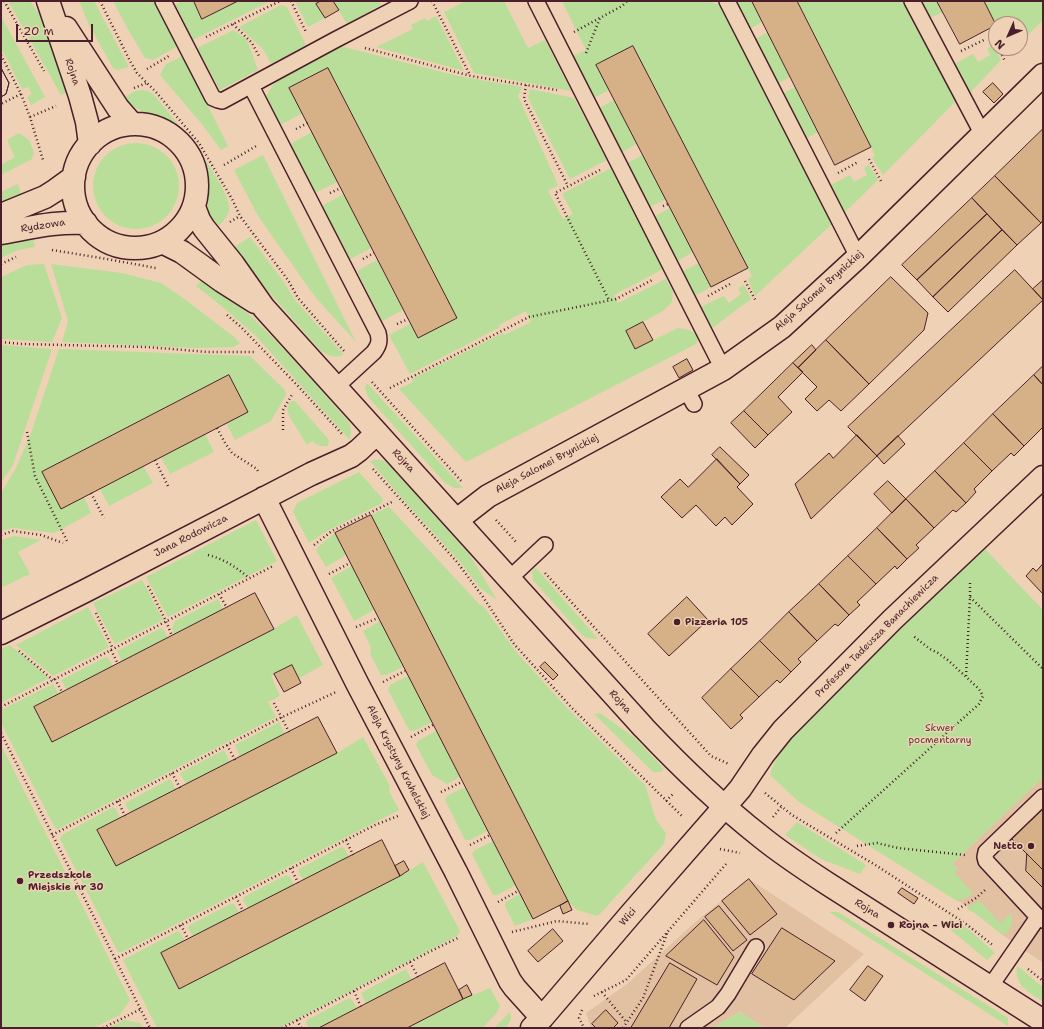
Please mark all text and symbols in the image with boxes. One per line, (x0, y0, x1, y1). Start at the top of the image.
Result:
scale bar (18, 16, 95, 42)
north arrow (988, 16, 1028, 56)
text: 20 m (23, 23, 54, 39)
text: N (991, 36, 1008, 53)
street label: Rojna (62, 57, 82, 87)
street label: Rydzowa (20, 217, 66, 235)
street label: Aleja Salomei Brynickiej (772, 248, 866, 334)
street label: Aleja Salomei Brynickiej (494, 432, 600, 496)
street label: Rojna (389, 447, 417, 475)
street label: Jana Rodowicza (152, 512, 230, 560)
street label: Profesora Tadeusza Banachiewicza (813, 572, 941, 700)
place label: Pizzeria 105 (685, 616, 748, 628)
marker: Pizzeria 105 (672, 617, 682, 627)
street label: Rojna (606, 688, 634, 716)
street label: Aleja Krystyny Krahelskiej (364, 703, 432, 821)
park label: Skwer pocmentarny (908, 722, 972, 746)
place label: Netto (993, 840, 1023, 852)
marker: Netto (1026, 841, 1036, 851)
place label: Przedszkole Miejskie nr 30 (28, 869, 104, 892)
marker: Przedszkole Miejskie nr 30 (15, 876, 25, 886)
street label: Rojna (852, 897, 882, 921)
street label: Wici (617, 906, 639, 928)
place label: Rojna - Wici (899, 919, 962, 931)
marker: Rojna - Wici (886, 920, 896, 930)

